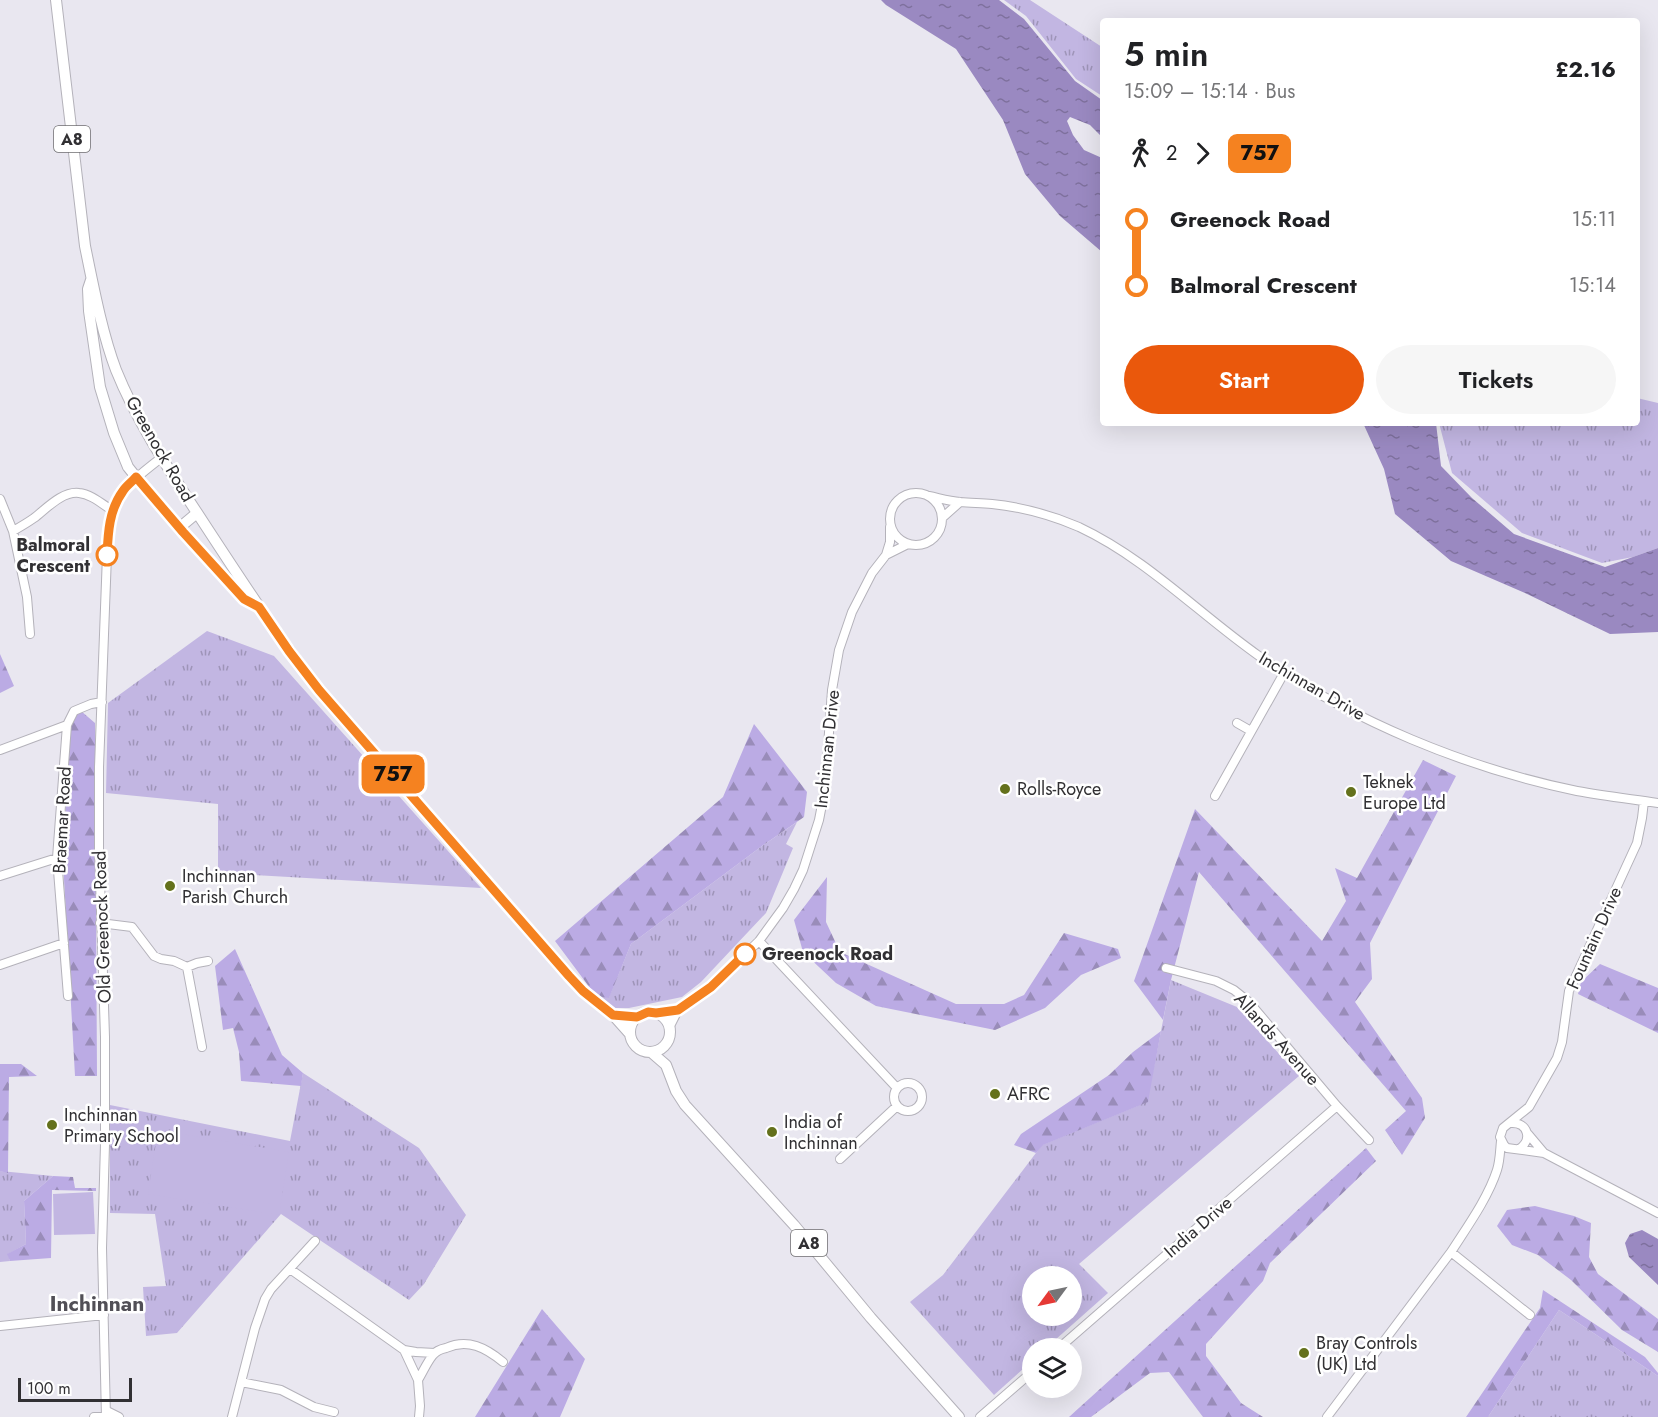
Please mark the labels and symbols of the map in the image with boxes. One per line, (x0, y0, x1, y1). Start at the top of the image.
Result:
road number: A8 (54, 126, 90, 152)
street label: Greenock Road (119, 391, 201, 507)
place label: Balmoral Crescent (16, 532, 90, 579)
marker: Balmoral Crescent (96, 544, 118, 566)
street label: Inchinnan Drive (1254, 645, 1370, 727)
street label: Inchinnan Drive (808, 688, 846, 810)
line badge: 757 (358, 754, 428, 794)
street label: Braemar Road (46, 766, 78, 874)
place label: Teknek Europe Ltd (1363, 769, 1446, 816)
place label: Rolls-Royce (1017, 776, 1101, 802)
marker: Rolls-Royce (998, 782, 1012, 796)
marker: Teknek Europe Ltd (1344, 785, 1358, 799)
street label: Old Greenock Road (86, 850, 118, 1004)
place label: Inchinnan Parish Church (182, 863, 288, 910)
marker: Inchinnan Parish Church (163, 879, 177, 893)
street label: Fountain Drive (1560, 883, 1628, 993)
place label: Greenock Road (762, 941, 893, 967)
marker: Greenock Road (734, 943, 756, 965)
street label: Allands Avenue (1228, 987, 1326, 1091)
place label: AFRC (1007, 1081, 1050, 1107)
marker: AFRC (988, 1087, 1002, 1101)
place label: Inchinnan Primary School (64, 1102, 179, 1149)
place label: India of Inchinnan (784, 1109, 858, 1156)
marker: Inchinnan Primary School (45, 1118, 59, 1132)
marker: India of Inchinnan (765, 1125, 779, 1139)
street label: India Drive (1158, 1190, 1238, 1264)
road number: A8 (791, 1230, 827, 1256)
north arrow (1022, 1266, 1082, 1326)
district label: Inchinnan (50, 1289, 144, 1319)
place label: Bray Controls (UK) Ltd (1316, 1330, 1417, 1377)
marker: Bray Controls (UK) Ltd (1297, 1346, 1311, 1360)
scale bar (18, 1375, 132, 1402)

